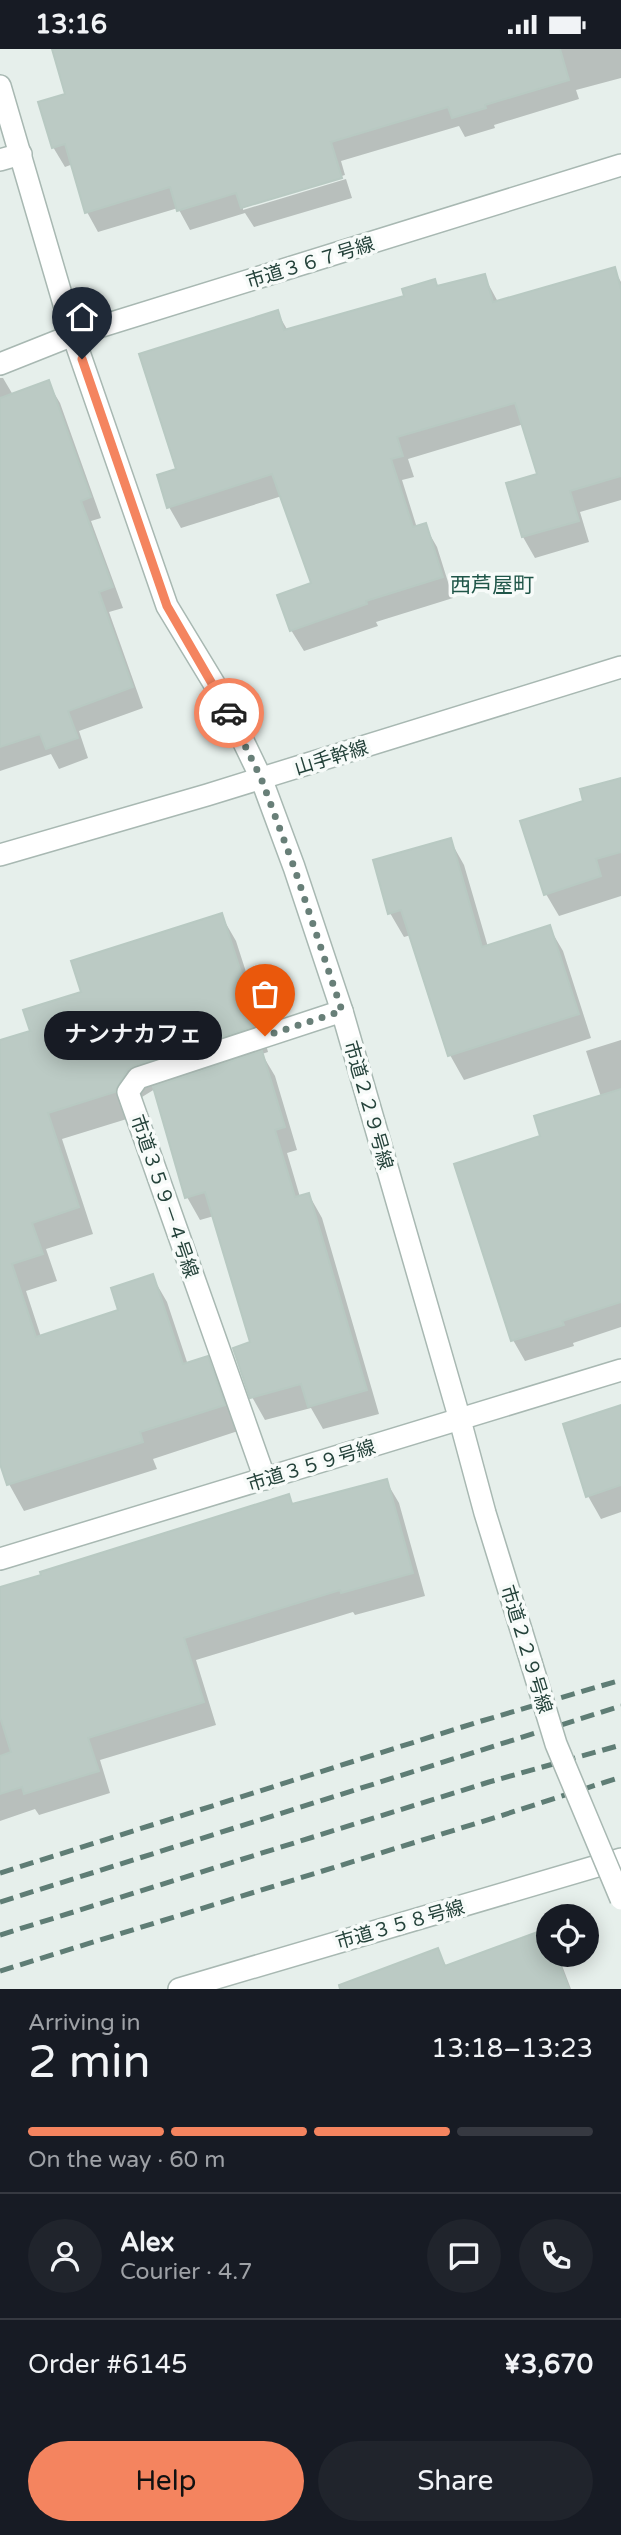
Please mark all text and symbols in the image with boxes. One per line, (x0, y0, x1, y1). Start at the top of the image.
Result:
text: 13:16 (35, 9, 107, 40)
street label: 市道３６７号線 (243, 233, 377, 293)
pin (52, 287, 112, 359)
icon: home (63, 298, 101, 336)
district label: 西芦屋町 (450, 573, 534, 598)
courier (194, 678, 264, 748)
icon: car (210, 694, 248, 732)
street label: 山手幹線 (292, 736, 371, 780)
pin (235, 964, 295, 1036)
icon: bag (246, 975, 284, 1013)
callout: ナンナカフェ (44, 1011, 223, 1061)
text: ナンナカフェ (64, 1021, 202, 1049)
street label: 市道２２９号線 (339, 1038, 397, 1172)
street label: 市道３５９－４号線 (126, 1112, 202, 1281)
street label: 市道３５９号線 (244, 1436, 378, 1496)
street label: 市道２２９号線 (496, 1582, 556, 1716)
street label: 市道３５８号線 (333, 1896, 467, 1954)
map controls (536, 1904, 599, 1967)
button: locate (536, 1904, 599, 1967)
text: Arriving in (28, 2009, 141, 2037)
text: 13:18–13:23 (431, 2033, 593, 2064)
text: 2 min (28, 2035, 151, 2090)
text: On the way · 60 m (28, 2146, 225, 2174)
button: person (28, 2219, 102, 2293)
button: chat (427, 2219, 501, 2293)
button: phone (519, 2219, 593, 2293)
text: Alex (120, 2227, 174, 2258)
text: Courier · 4.7 (120, 2258, 253, 2286)
text: Order #6145 (28, 2349, 188, 2380)
text: ¥3,670 (504, 2349, 593, 2380)
button: Help (28, 2441, 304, 2521)
button: Share (318, 2441, 593, 2521)

